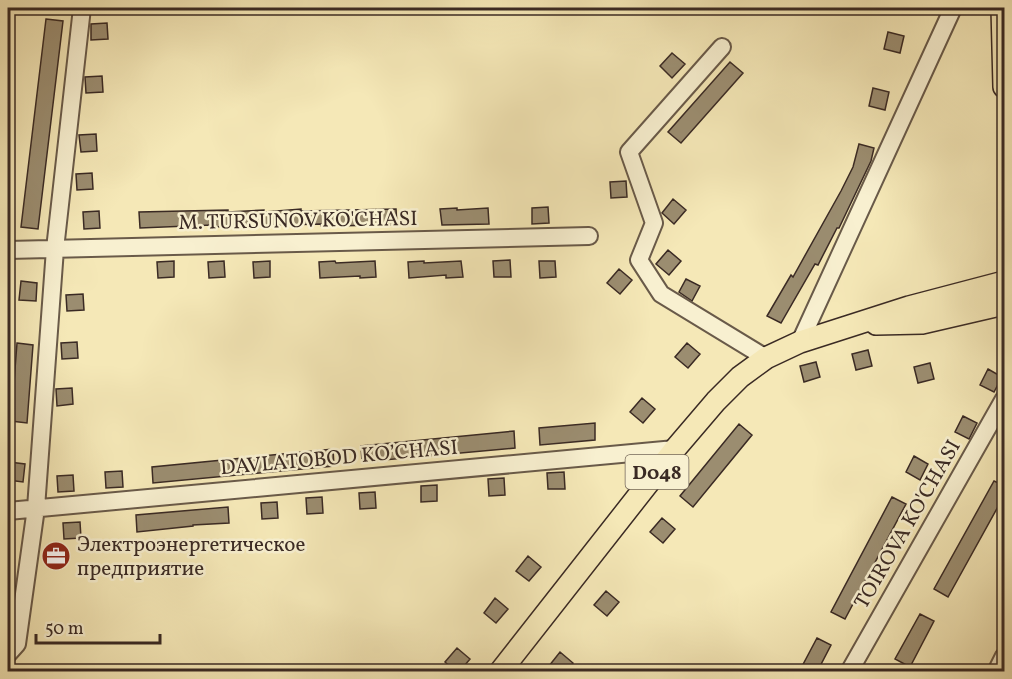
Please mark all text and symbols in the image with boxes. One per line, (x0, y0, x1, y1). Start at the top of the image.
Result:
street label: M. TURSUNOV KO'CHASI (178, 205, 418, 238)
street label: DAVLATOBOD KO’CHASI (219, 434, 459, 483)
street label: TOIROVA KO'CHASI (848, 435, 969, 615)
road number: D048 (626, 455, 688, 489)
place label: Электроэнергетическое предприятие (77, 531, 305, 584)
office icon: Электроэнергетическое предприятие (40, 540, 72, 572)
scale bar (36, 607, 160, 645)
text: 50 m (45, 617, 84, 642)

